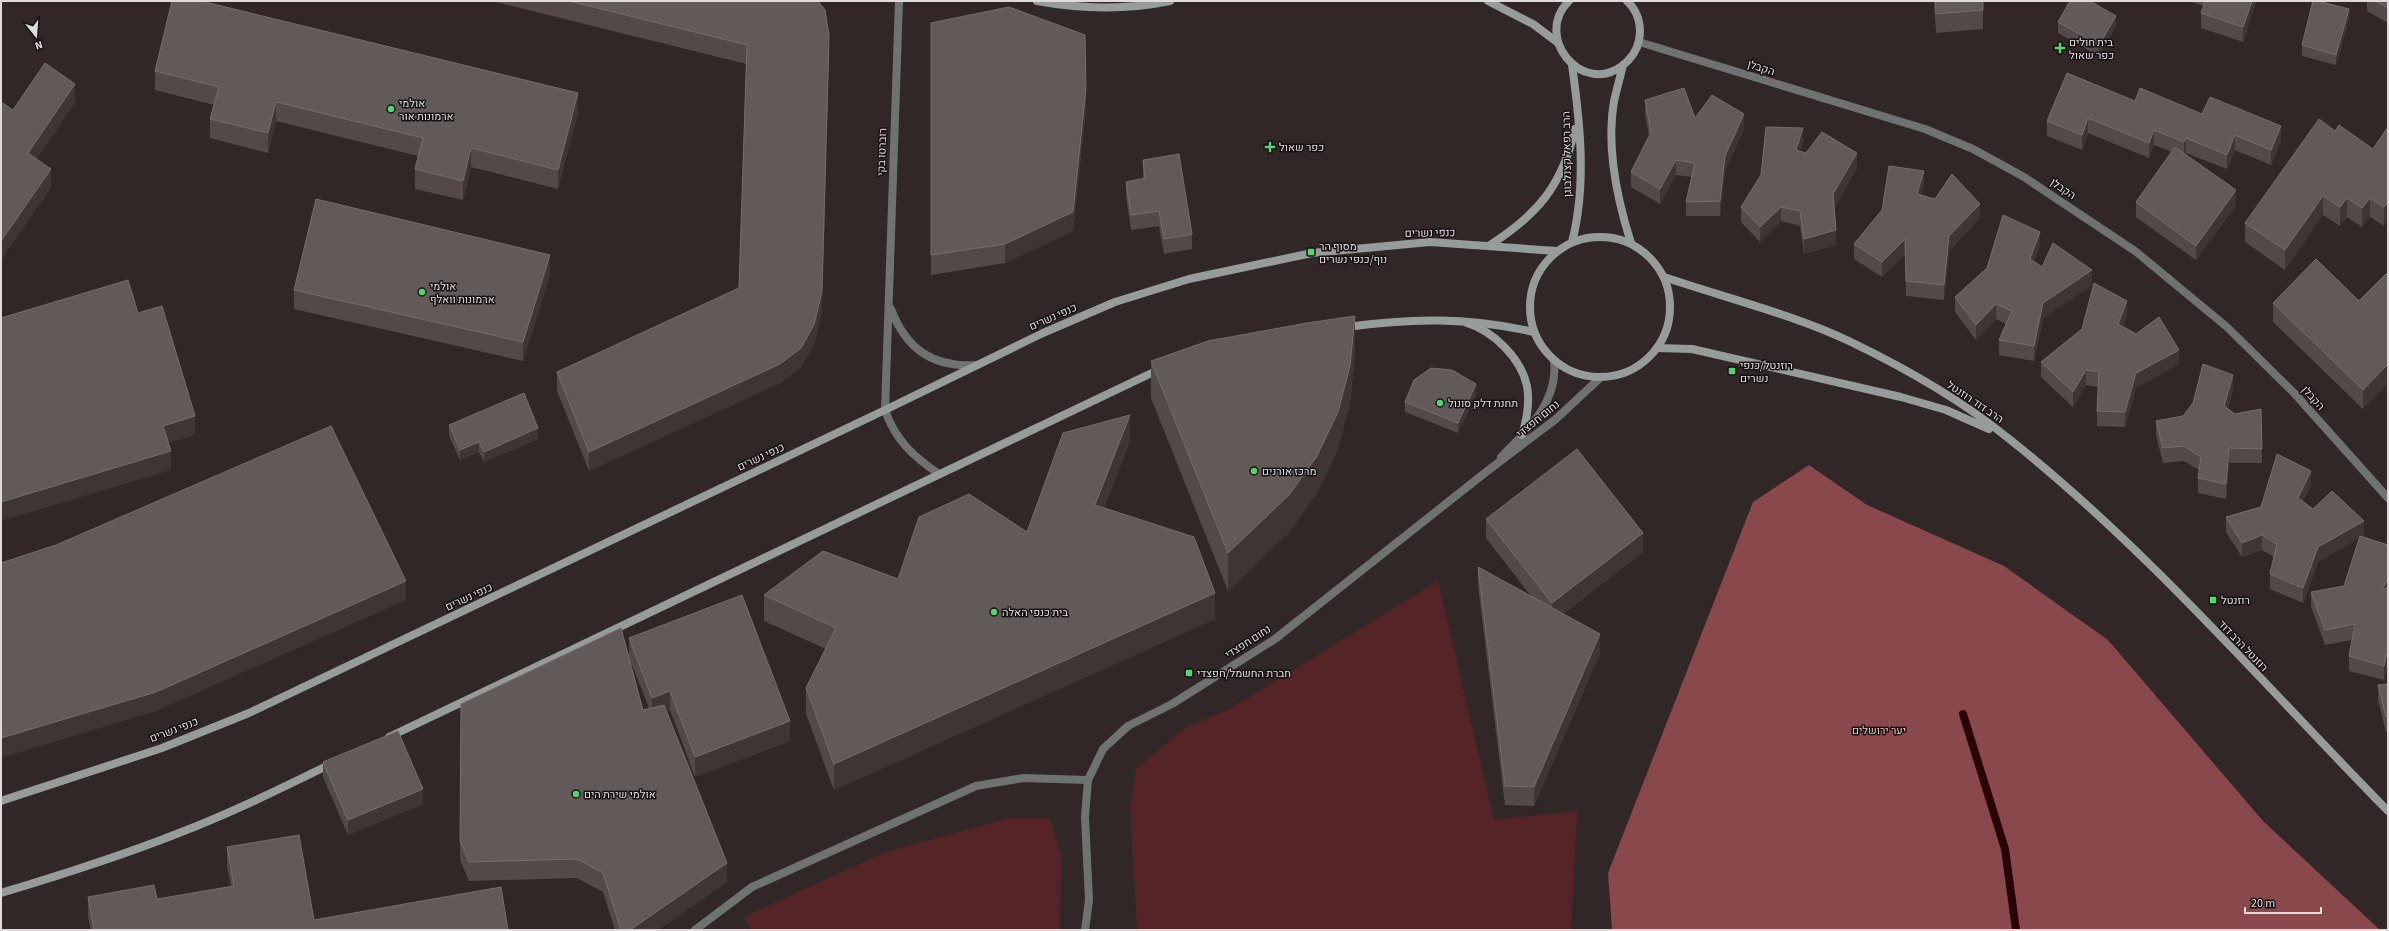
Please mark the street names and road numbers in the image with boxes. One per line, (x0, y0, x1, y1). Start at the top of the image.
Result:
street label: הקבלן (1745, 57, 1777, 79)
street label: הרב רפאל קצנלבוגן (1559, 111, 1575, 197)
street label: רוברטו בקי (874, 128, 890, 176)
street label: הקבלן (2047, 175, 2079, 203)
street label: כנפי נשרים (1404, 225, 1456, 241)
street label: כנפי נשרים (1027, 300, 1079, 334)
street label: הרב דוד רוזנטל (1944, 377, 2006, 427)
street label: הקבלן (2298, 383, 2328, 413)
street label: נחום חפצדי (1513, 397, 1563, 441)
street label: כנפי נשרים (735, 439, 787, 475)
street label: כנפי נשרים (443, 579, 495, 615)
street label: רוזנטל הרב דוד (2215, 617, 2271, 675)
street label: נחום חפצדי (1222, 622, 1274, 662)
street label: כנפי נשרים (148, 714, 200, 746)

